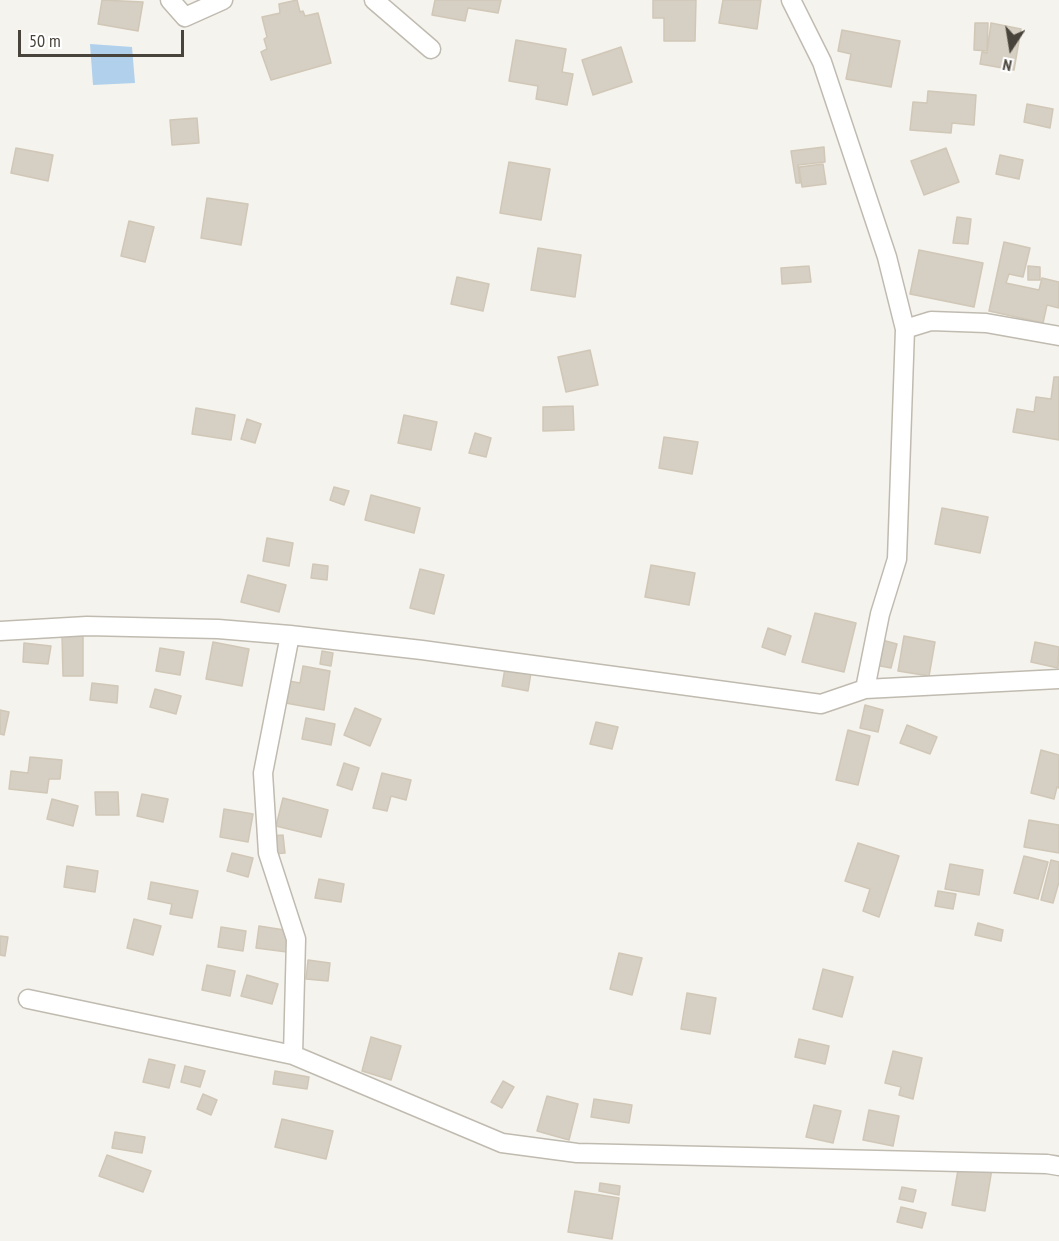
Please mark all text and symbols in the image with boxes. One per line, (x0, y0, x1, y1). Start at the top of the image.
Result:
scale bar (21, 18, 188, 56)
north arrow (981, 18, 1041, 78)
text: 50 m (29, 29, 61, 52)
text: N (1001, 55, 1014, 76)

